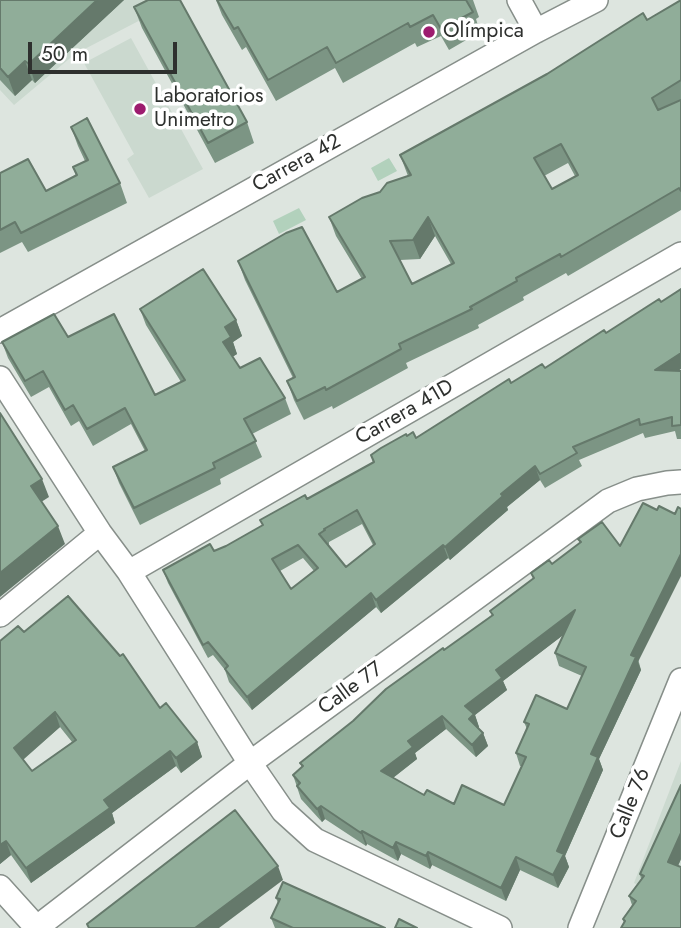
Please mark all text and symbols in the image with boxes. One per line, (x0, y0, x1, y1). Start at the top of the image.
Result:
place label: Olímpica (443, 19, 524, 45)
marker: Olímpica (421, 24, 437, 40)
scale bar (32, 28, 180, 72)
text: 50 m (41, 39, 88, 69)
place label: Laboratorios Unimetro (154, 84, 263, 134)
marker: Laboratorios Unimetro (132, 101, 148, 117)
street label: Carrera 42 (248, 129, 346, 199)
street label: Carrera 41D (352, 375, 458, 451)
street label: Calle 77 (314, 657, 388, 721)
street label: Calle 76 (605, 765, 657, 843)

